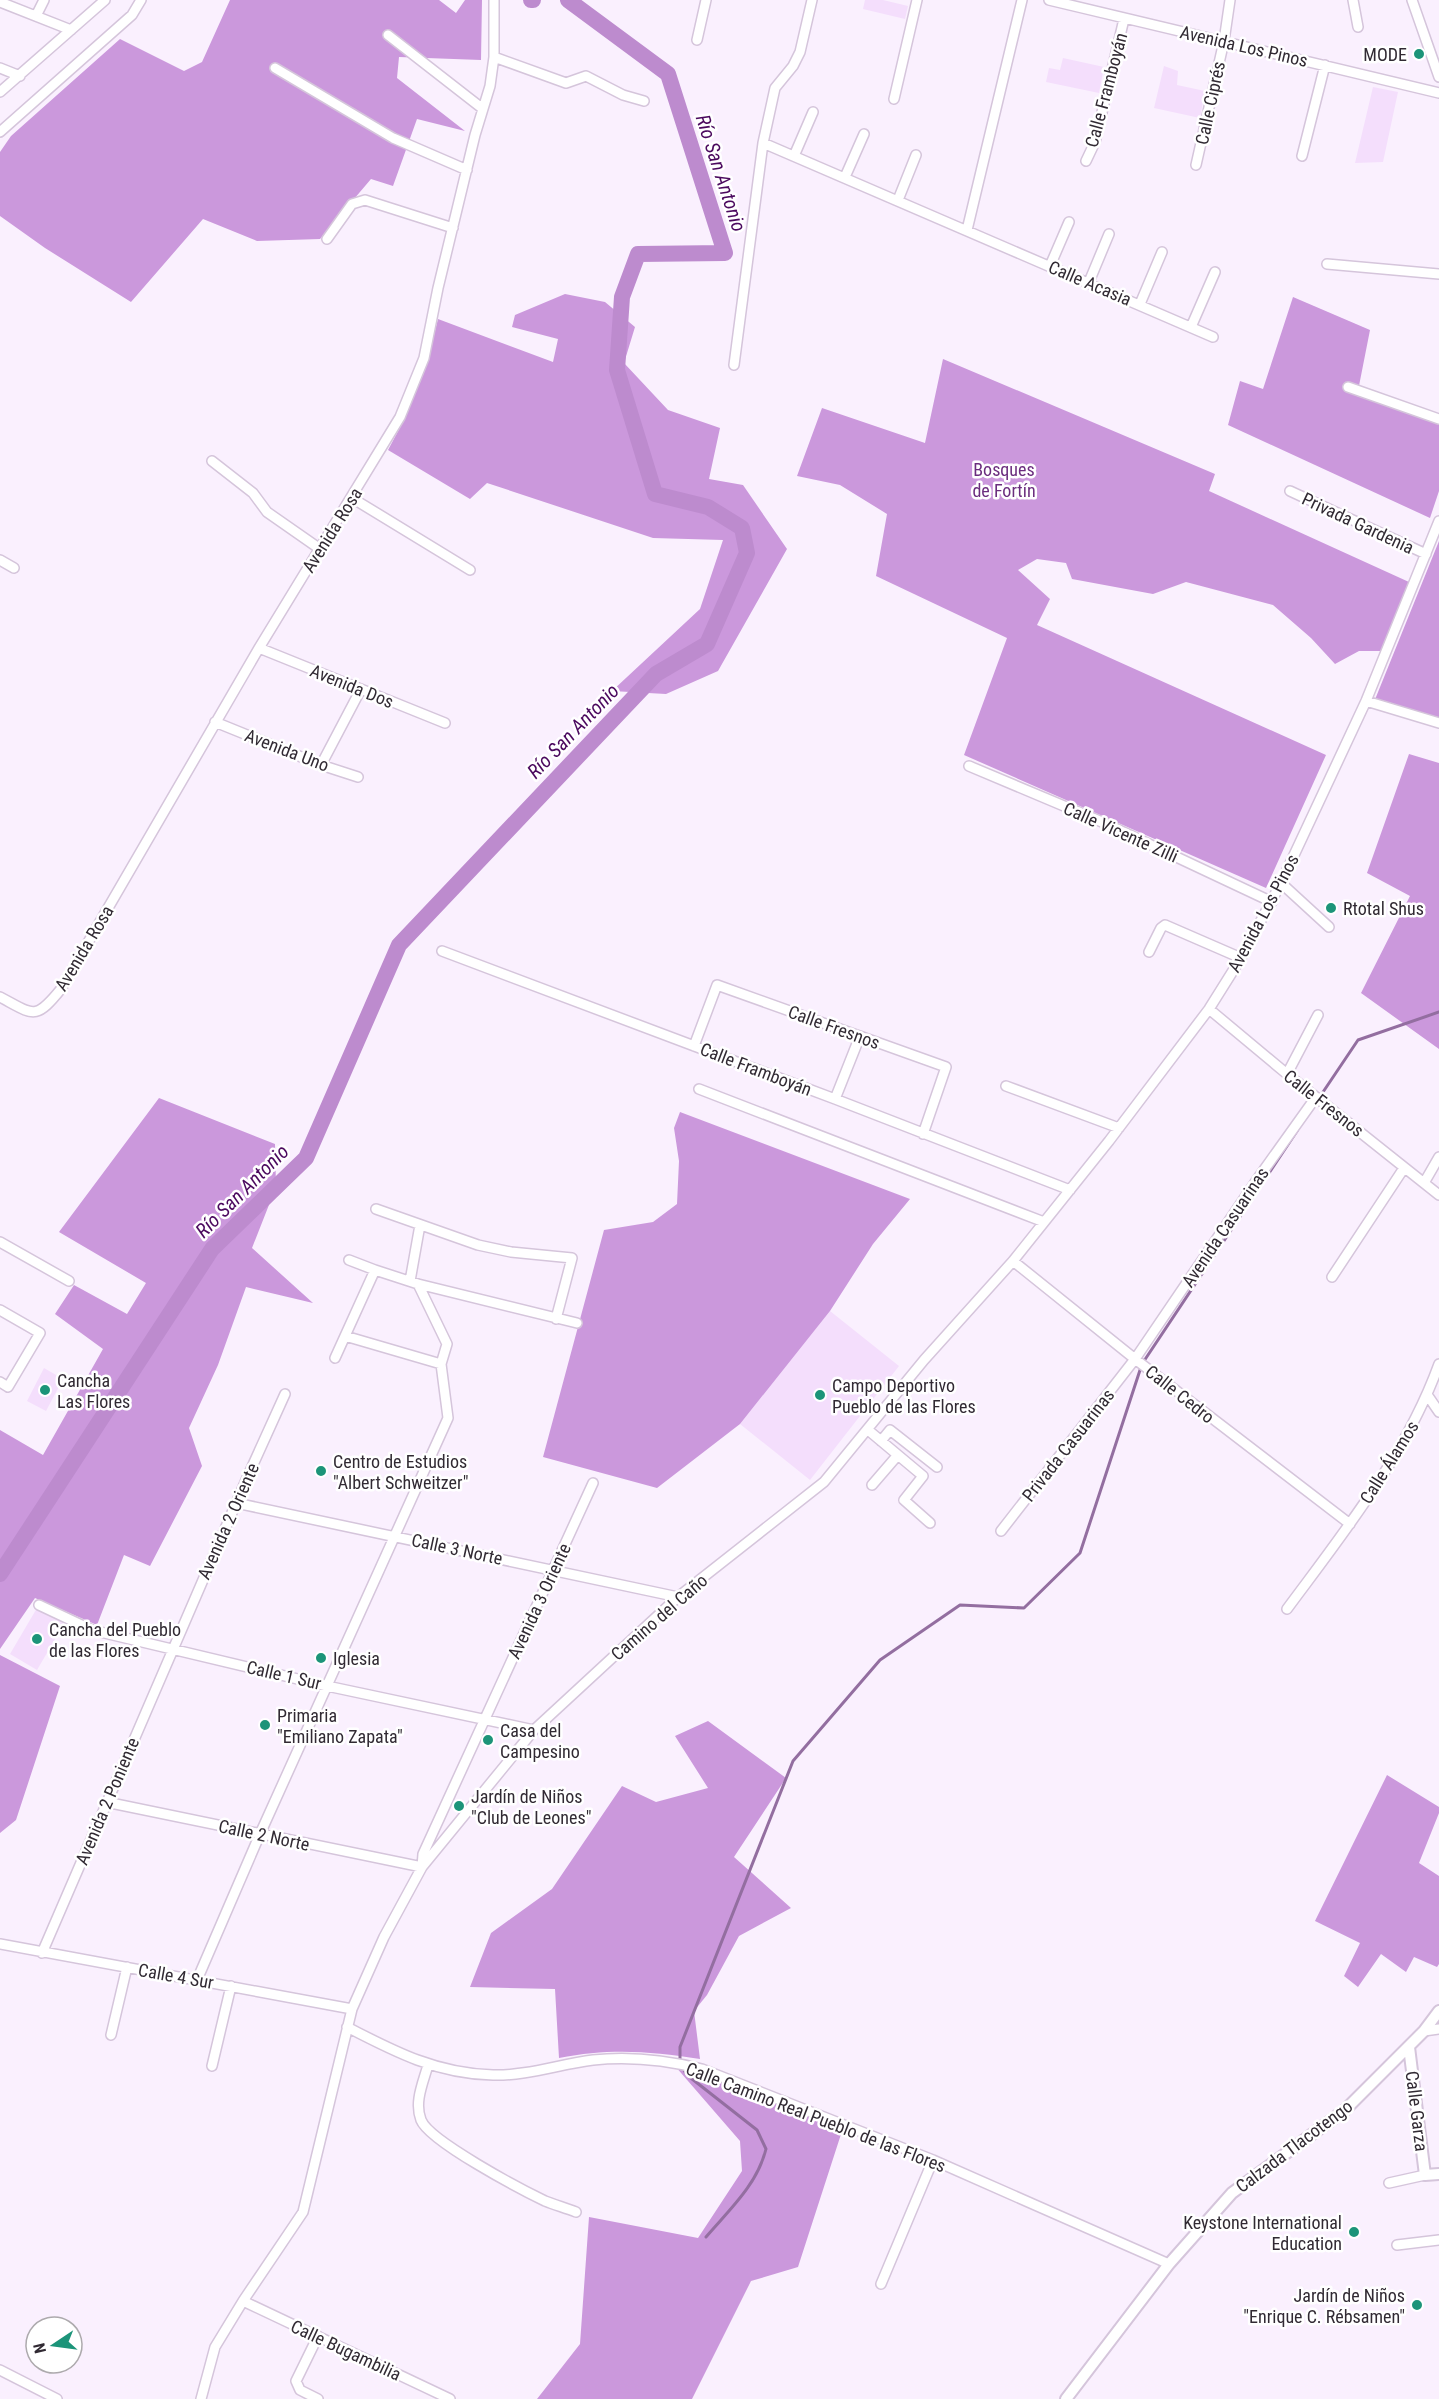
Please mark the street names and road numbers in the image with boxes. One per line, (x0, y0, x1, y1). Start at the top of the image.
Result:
street label: Avenida Los Pinos (1178, 21, 1310, 71)
street label: Calle Framboyán (1081, 30, 1131, 150)
street label: Calle Ciprés (1191, 59, 1229, 147)
street label: Calle Acasia (1045, 256, 1135, 310)
street label: Avenida Rosa (298, 484, 366, 576)
street label: Privada Gardenia (1299, 488, 1417, 558)
street label: Avenida Dos (307, 660, 397, 712)
street label: Avenida Uno (242, 724, 332, 776)
street label: Calle Vicente Zilli (1060, 797, 1182, 867)
street label: Avenida Los Pinos (1223, 850, 1303, 976)
street label: Avenida Rosa (50, 901, 118, 995)
street label: Calle Fresnos (785, 1001, 883, 1053)
street label: Calle Framboyán (697, 1038, 815, 1100)
street label: Calle Fresnos (1280, 1065, 1368, 1141)
street label: Avenida Casuarinas (1177, 1163, 1273, 1291)
street label: Calle Cedro (1141, 1361, 1219, 1427)
street label: Privada Casuarinas (1018, 1385, 1118, 1505)
street label: Calle Álamos (1355, 1417, 1423, 1507)
street label: Avenida 2 Oriente (193, 1460, 263, 1582)
street label: Calle 3 Norte (410, 1529, 504, 1569)
street label: Avenida 3 Oriente (503, 1540, 575, 1662)
street label: Camino del Caño (607, 1570, 711, 1664)
street label: Calle 1 Sur (245, 1656, 324, 1694)
street label: Avenida 2 Poniente (71, 1734, 143, 1868)
street label: Calle 2 Norte (217, 1815, 311, 1855)
street label: Calle 4 Sur (137, 1959, 216, 1993)
street label: Calle Camino Real Pueblo de las Flores (683, 2058, 949, 2176)
street label: Calle Garza (1402, 2070, 1432, 2152)
street label: Calzada Tlacotengo (1232, 2095, 1356, 2197)
street label: Calle Bugambilia (288, 2315, 404, 2385)

